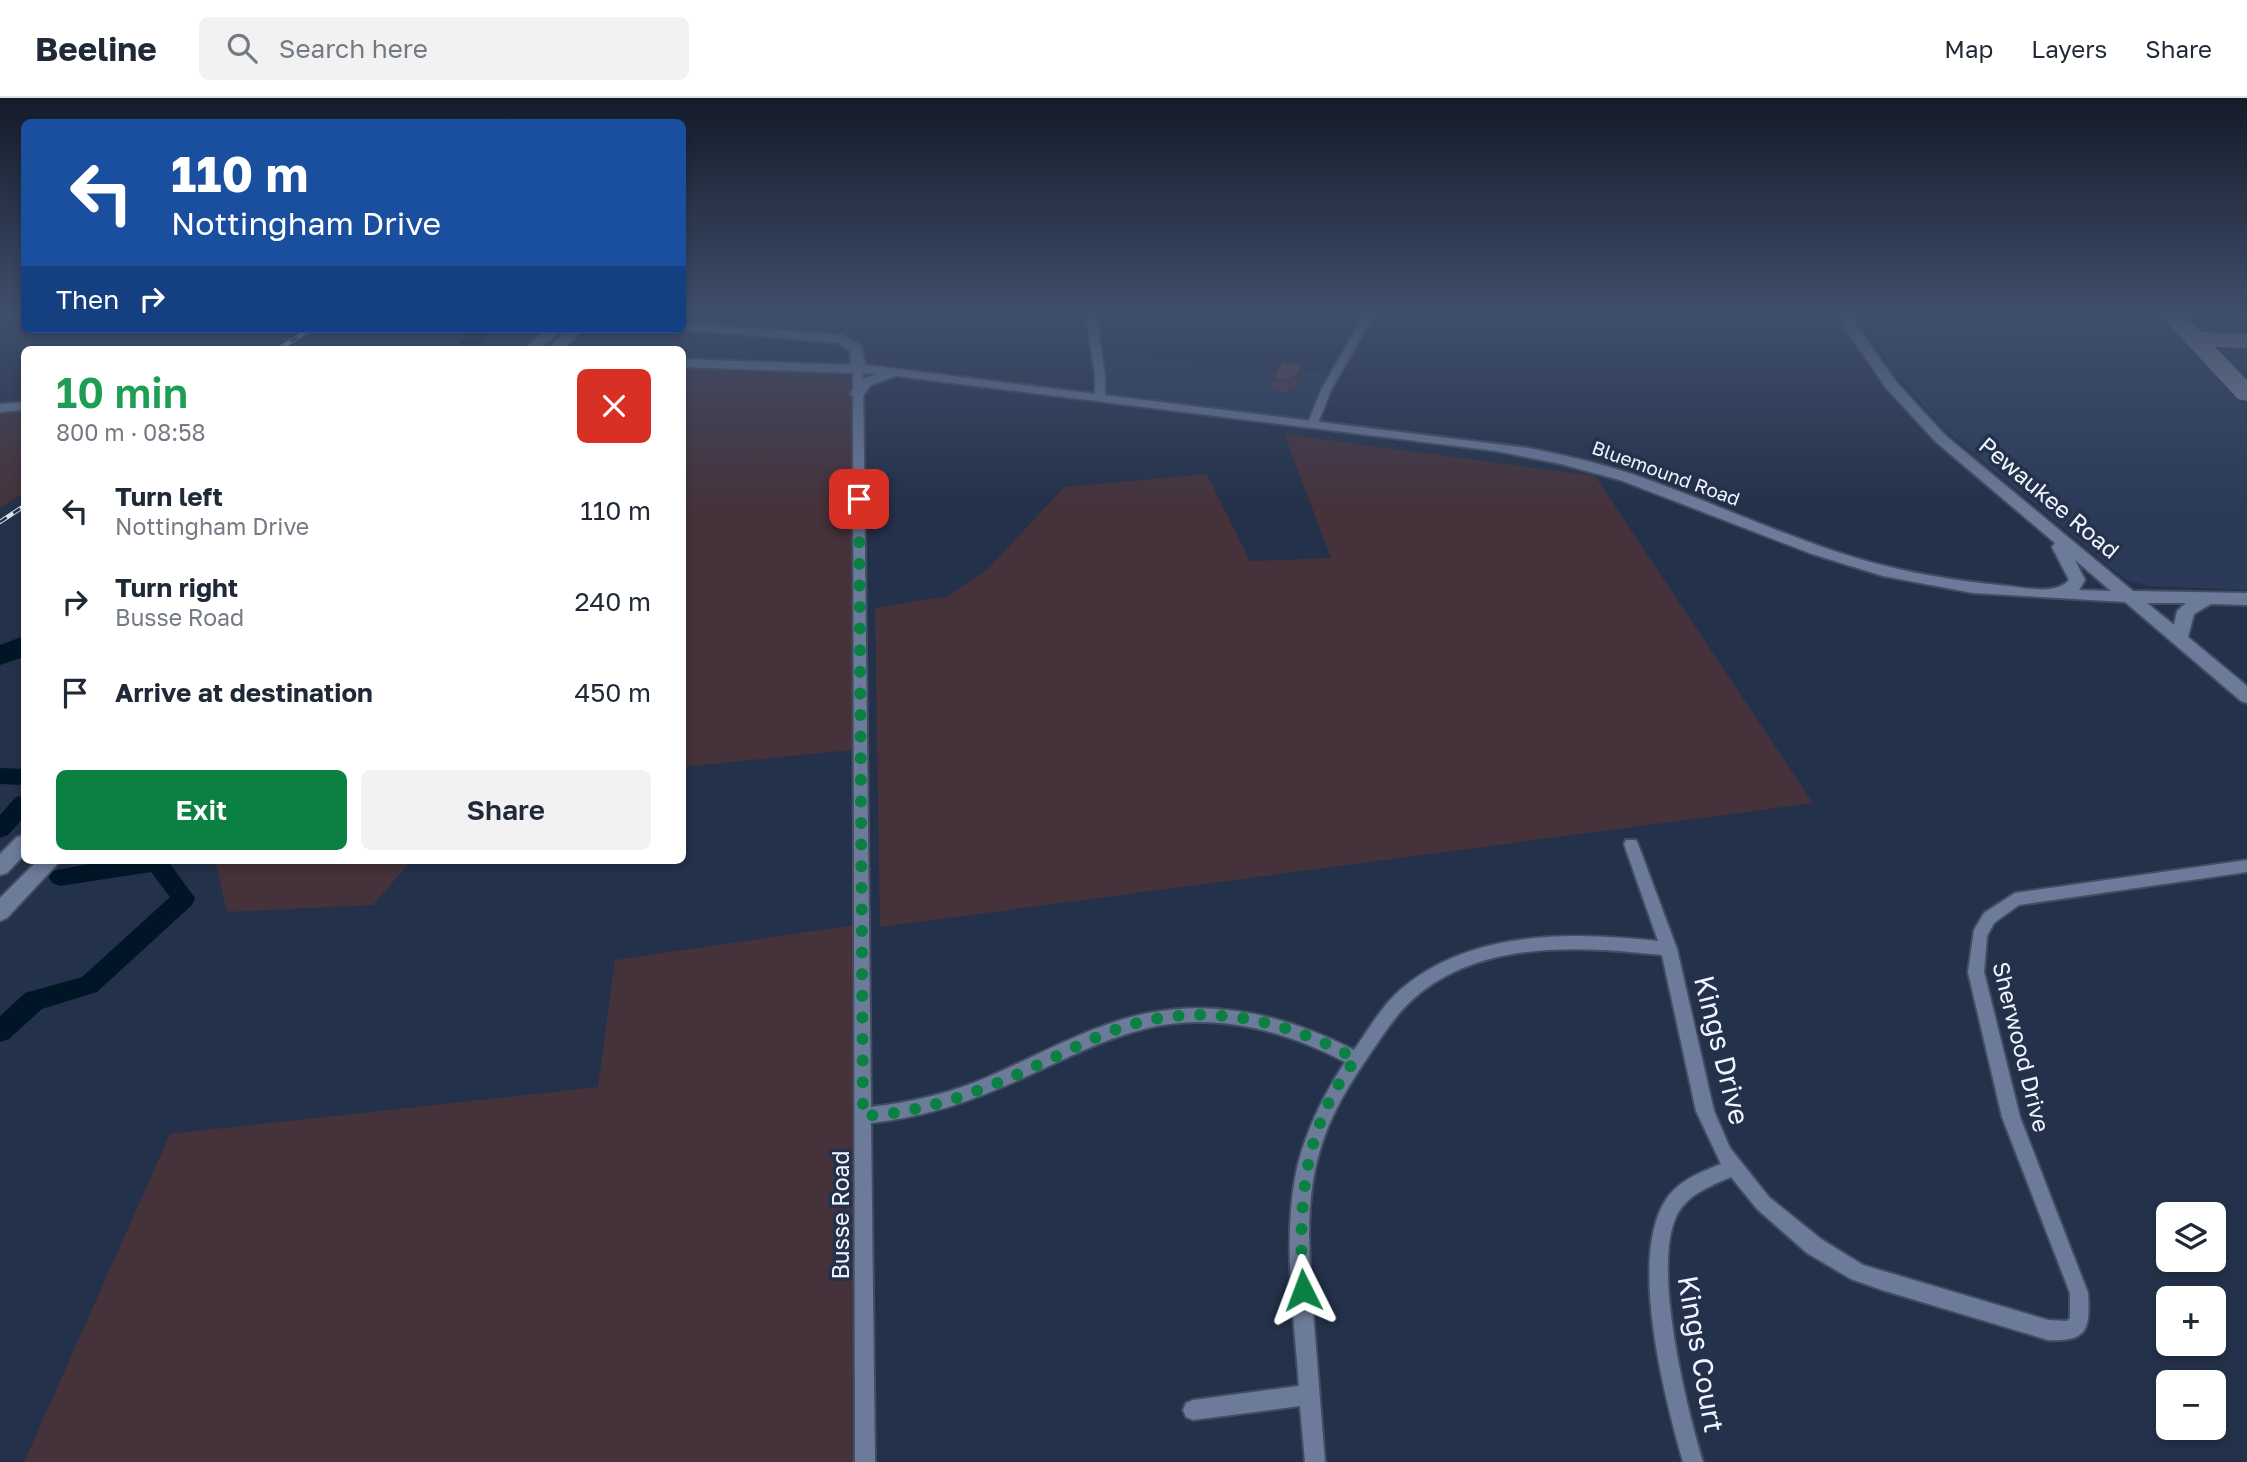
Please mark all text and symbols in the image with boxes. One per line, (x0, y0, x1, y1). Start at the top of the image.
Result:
search box (199, 17, 689, 80)
text: Beeline (35, 29, 157, 68)
icon: search (223, 29, 261, 67)
text: Search here (279, 33, 428, 64)
text: Map (1944, 34, 1993, 63)
text: Layers (2031, 34, 2107, 63)
text: Share (2145, 34, 2212, 63)
text: 110 m (171, 144, 308, 203)
icon: left (56, 147, 147, 238)
text: Nottingham Drive (171, 204, 441, 242)
icon: right (133, 280, 171, 318)
text: Then (56, 284, 119, 315)
text: 10 min (56, 367, 188, 417)
button: close (577, 369, 651, 443)
text: 800 m · 08:58 (56, 418, 206, 446)
street label: Pewaukee Road (1974, 430, 2125, 564)
street label: Bluemound Road (1589, 435, 1743, 510)
pin (829, 469, 889, 529)
icon: arrive (840, 480, 878, 518)
text: Turn left (115, 481, 223, 512)
icon: left (56, 492, 94, 530)
text: 110 m (580, 495, 651, 526)
text: Nottingham Drive (115, 512, 309, 540)
text: Turn right (115, 572, 238, 603)
icon: right (56, 583, 94, 621)
text: 240 m (574, 586, 651, 617)
text: Busse Road (115, 603, 244, 631)
icon: arrive (56, 674, 94, 712)
text: Arrive at destination (115, 677, 373, 708)
text: 450 m (574, 677, 651, 708)
button: Exit (56, 770, 347, 850)
button: Share (361, 770, 651, 850)
street label: Sherwood Drive (1987, 959, 2057, 1135)
street label: Kings Drive (1688, 972, 1757, 1128)
street label: Busse Road (826, 1150, 854, 1280)
map controls (2156, 1202, 2226, 1440)
button: layers (2156, 1202, 2226, 1272)
position arrow (1266, 1253, 1340, 1327)
street label: Kings Court (1671, 1273, 1732, 1435)
button: + (2156, 1286, 2226, 1356)
button: − (2156, 1370, 2226, 1440)

